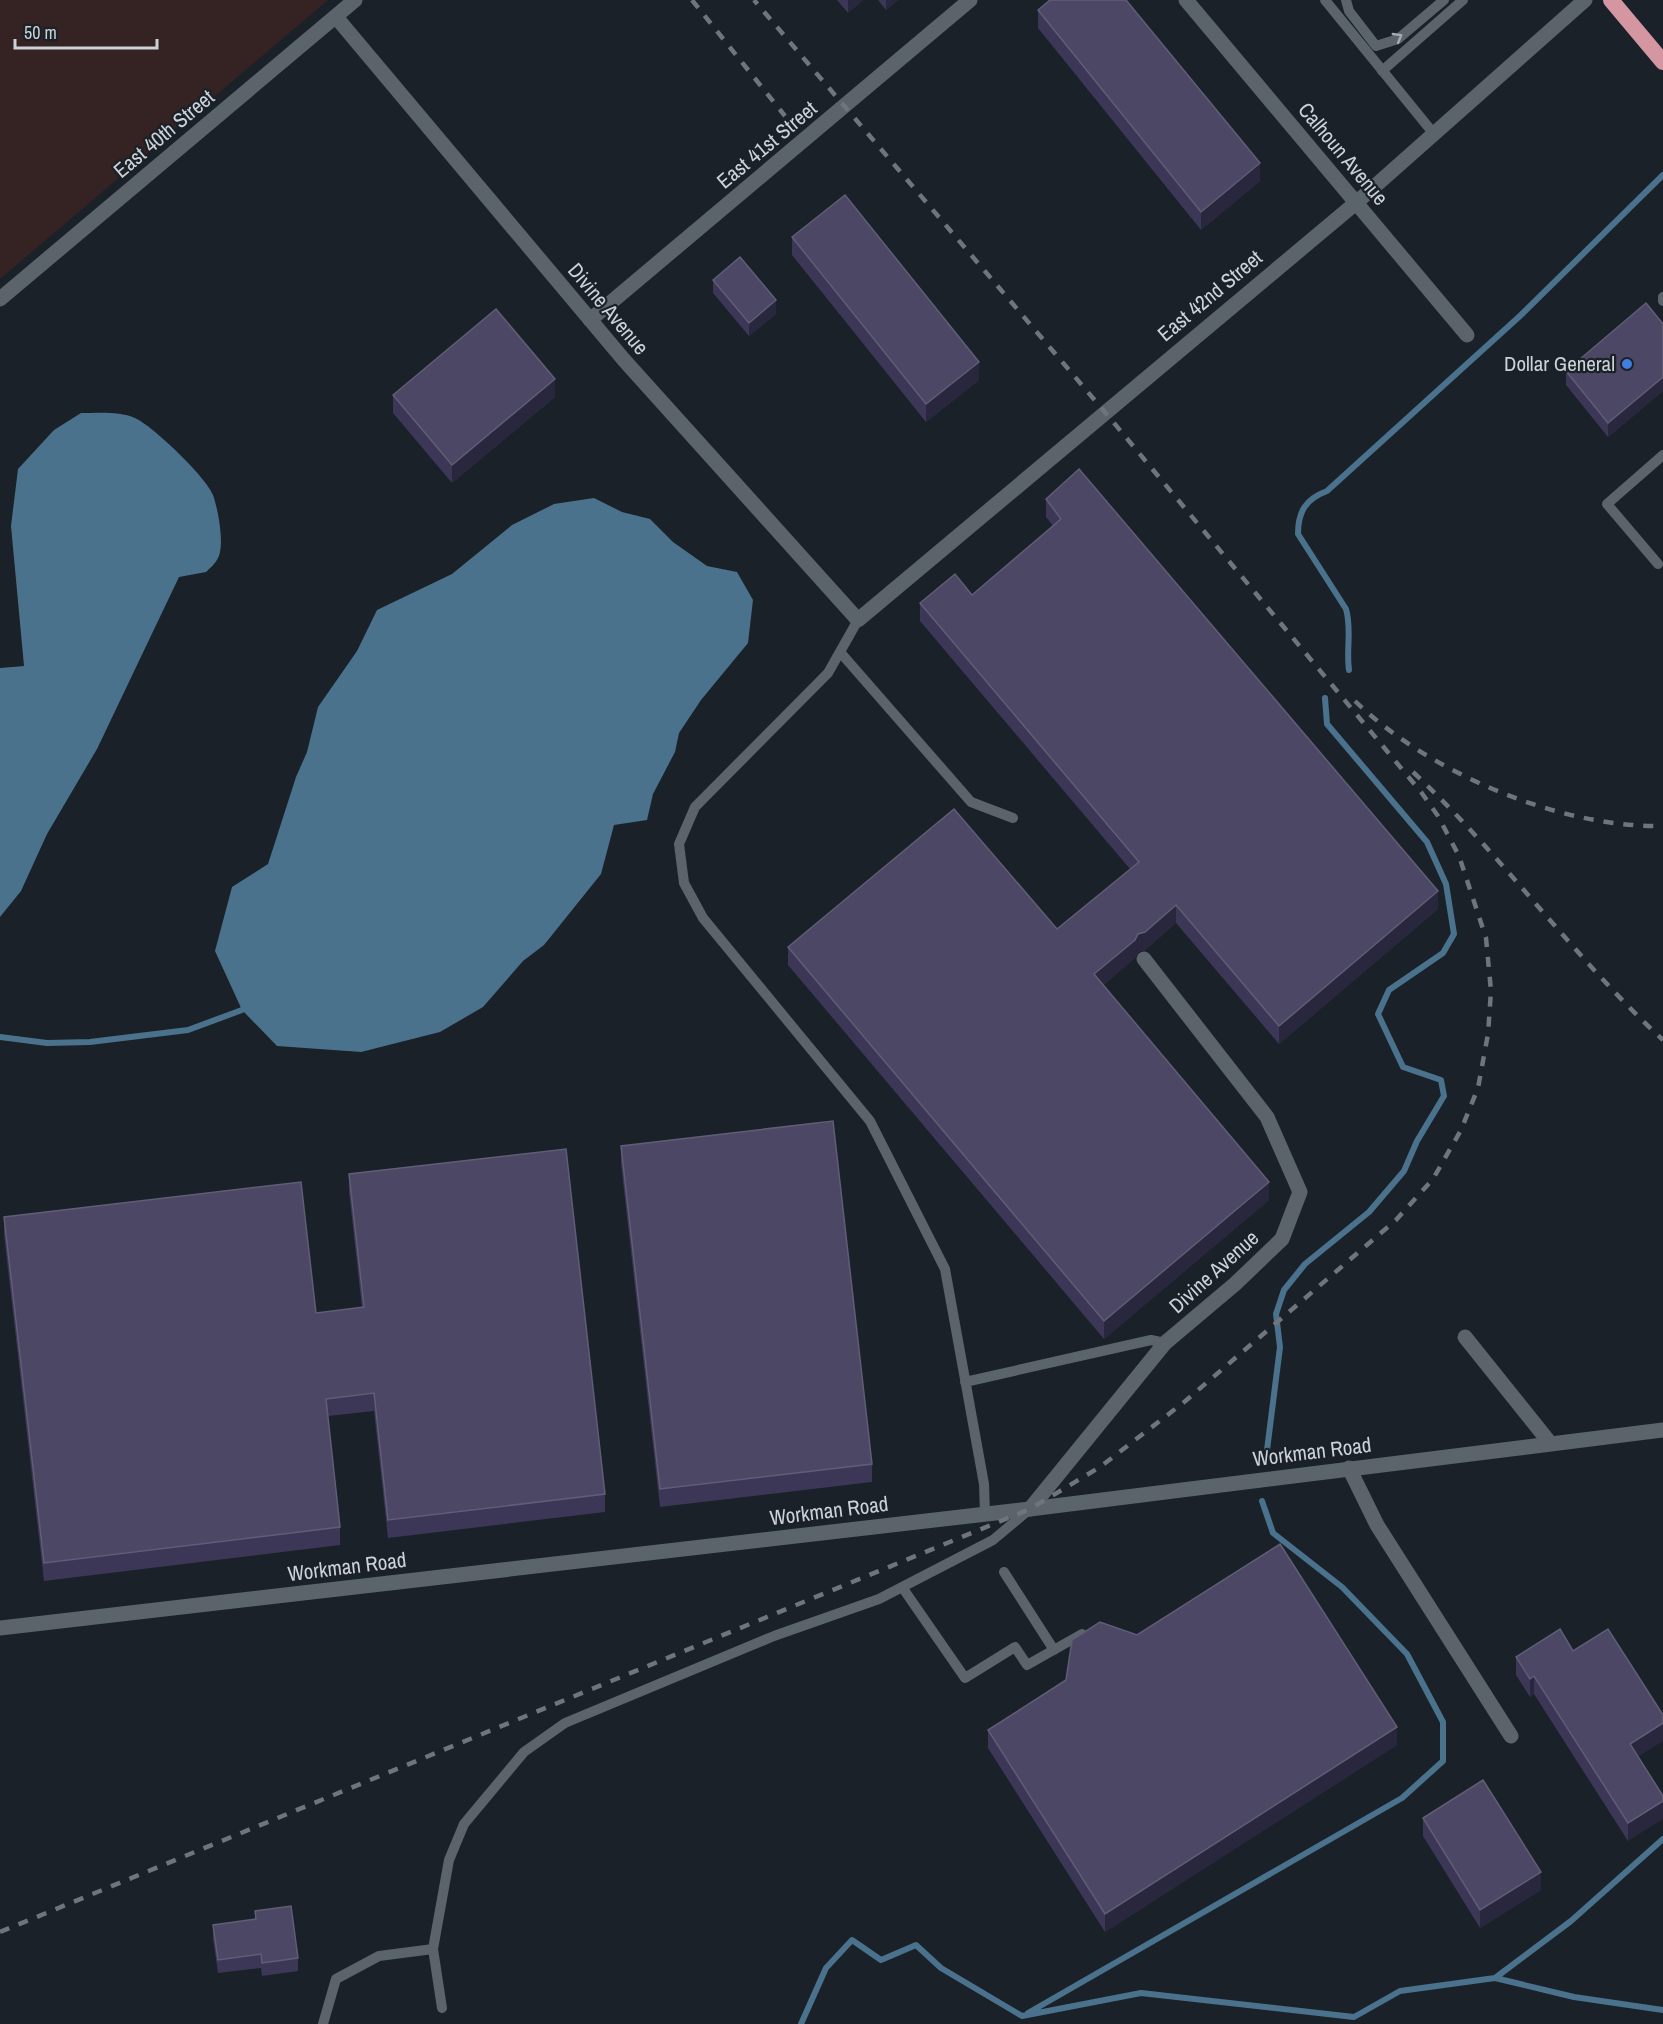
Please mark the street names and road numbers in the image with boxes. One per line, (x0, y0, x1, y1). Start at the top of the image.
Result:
street label: East 40th Street (107, 83, 220, 184)
street label: East 41st Street (710, 94, 823, 195)
street label: Calhoun Avenue (1292, 96, 1395, 211)
street label: East 42nd Street (1151, 243, 1268, 348)
street label: Divine Avenue (561, 257, 655, 361)
street label: Divine Avenue (1162, 1223, 1265, 1320)
street label: Workman Road (1251, 1430, 1373, 1473)
street label: Workman Road (768, 1489, 890, 1532)
street label: Workman Road (286, 1545, 408, 1588)

